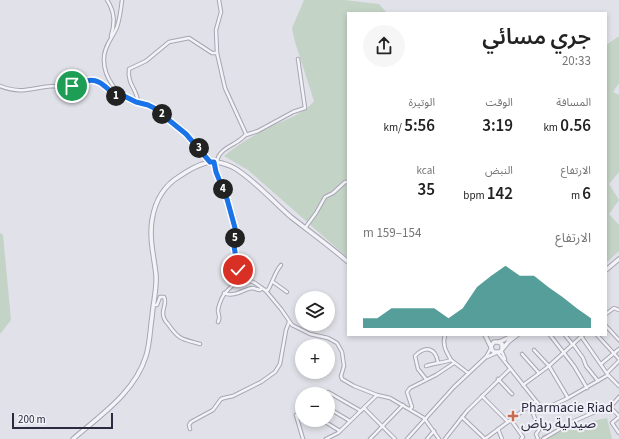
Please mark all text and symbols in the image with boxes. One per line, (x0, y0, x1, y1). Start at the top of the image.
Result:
text: جري مسائي (482, 21, 591, 53)
button: share (363, 25, 405, 67)
text: 20:33 (562, 52, 591, 70)
pin (55, 69, 89, 103)
icon: arrive (61, 75, 83, 97)
pin: 1 (106, 86, 126, 106)
text: 1 (113, 88, 119, 103)
text: الوتيرة (409, 95, 435, 110)
text: الوقت (485, 95, 513, 110)
text: المسافة (556, 95, 591, 110)
pin: 2 (152, 104, 172, 124)
text: 2 (159, 106, 165, 121)
text: 5:56 (404, 114, 435, 138)
text: 3:19 (482, 114, 513, 138)
text: 0.56 (560, 114, 591, 138)
text: /km (384, 120, 404, 135)
text: km (543, 120, 560, 135)
pin: 3 (189, 138, 209, 158)
text: 3 (196, 140, 202, 155)
text: kcal (416, 163, 435, 178)
text: النبض (485, 163, 513, 178)
text: الارتفاع (561, 163, 591, 178)
text: 35 (418, 178, 435, 202)
pin: 4 (213, 179, 233, 199)
text: 4 (220, 181, 226, 196)
text: 142 (487, 182, 513, 206)
text: 6 (582, 182, 591, 206)
text: bpm (463, 188, 487, 203)
text: m (571, 188, 582, 203)
text: 154–159 m (363, 224, 421, 242)
pin: 5 (225, 228, 245, 248)
text: الارتفاع (555, 229, 591, 247)
text: 5 (232, 230, 238, 245)
pin (221, 253, 255, 287)
icon: check (227, 259, 249, 281)
map controls (295, 291, 335, 427)
button: layers (295, 291, 335, 331)
button: + (295, 339, 335, 379)
button: − (295, 387, 335, 427)
place label: Pharmacie Riad صيدلية رياض (521, 398, 613, 434)
scale bar (12, 411, 113, 430)
marker: Pharmacie Riad صيدلية رياض (508, 411, 518, 421)
text: 200 m (18, 412, 46, 427)

